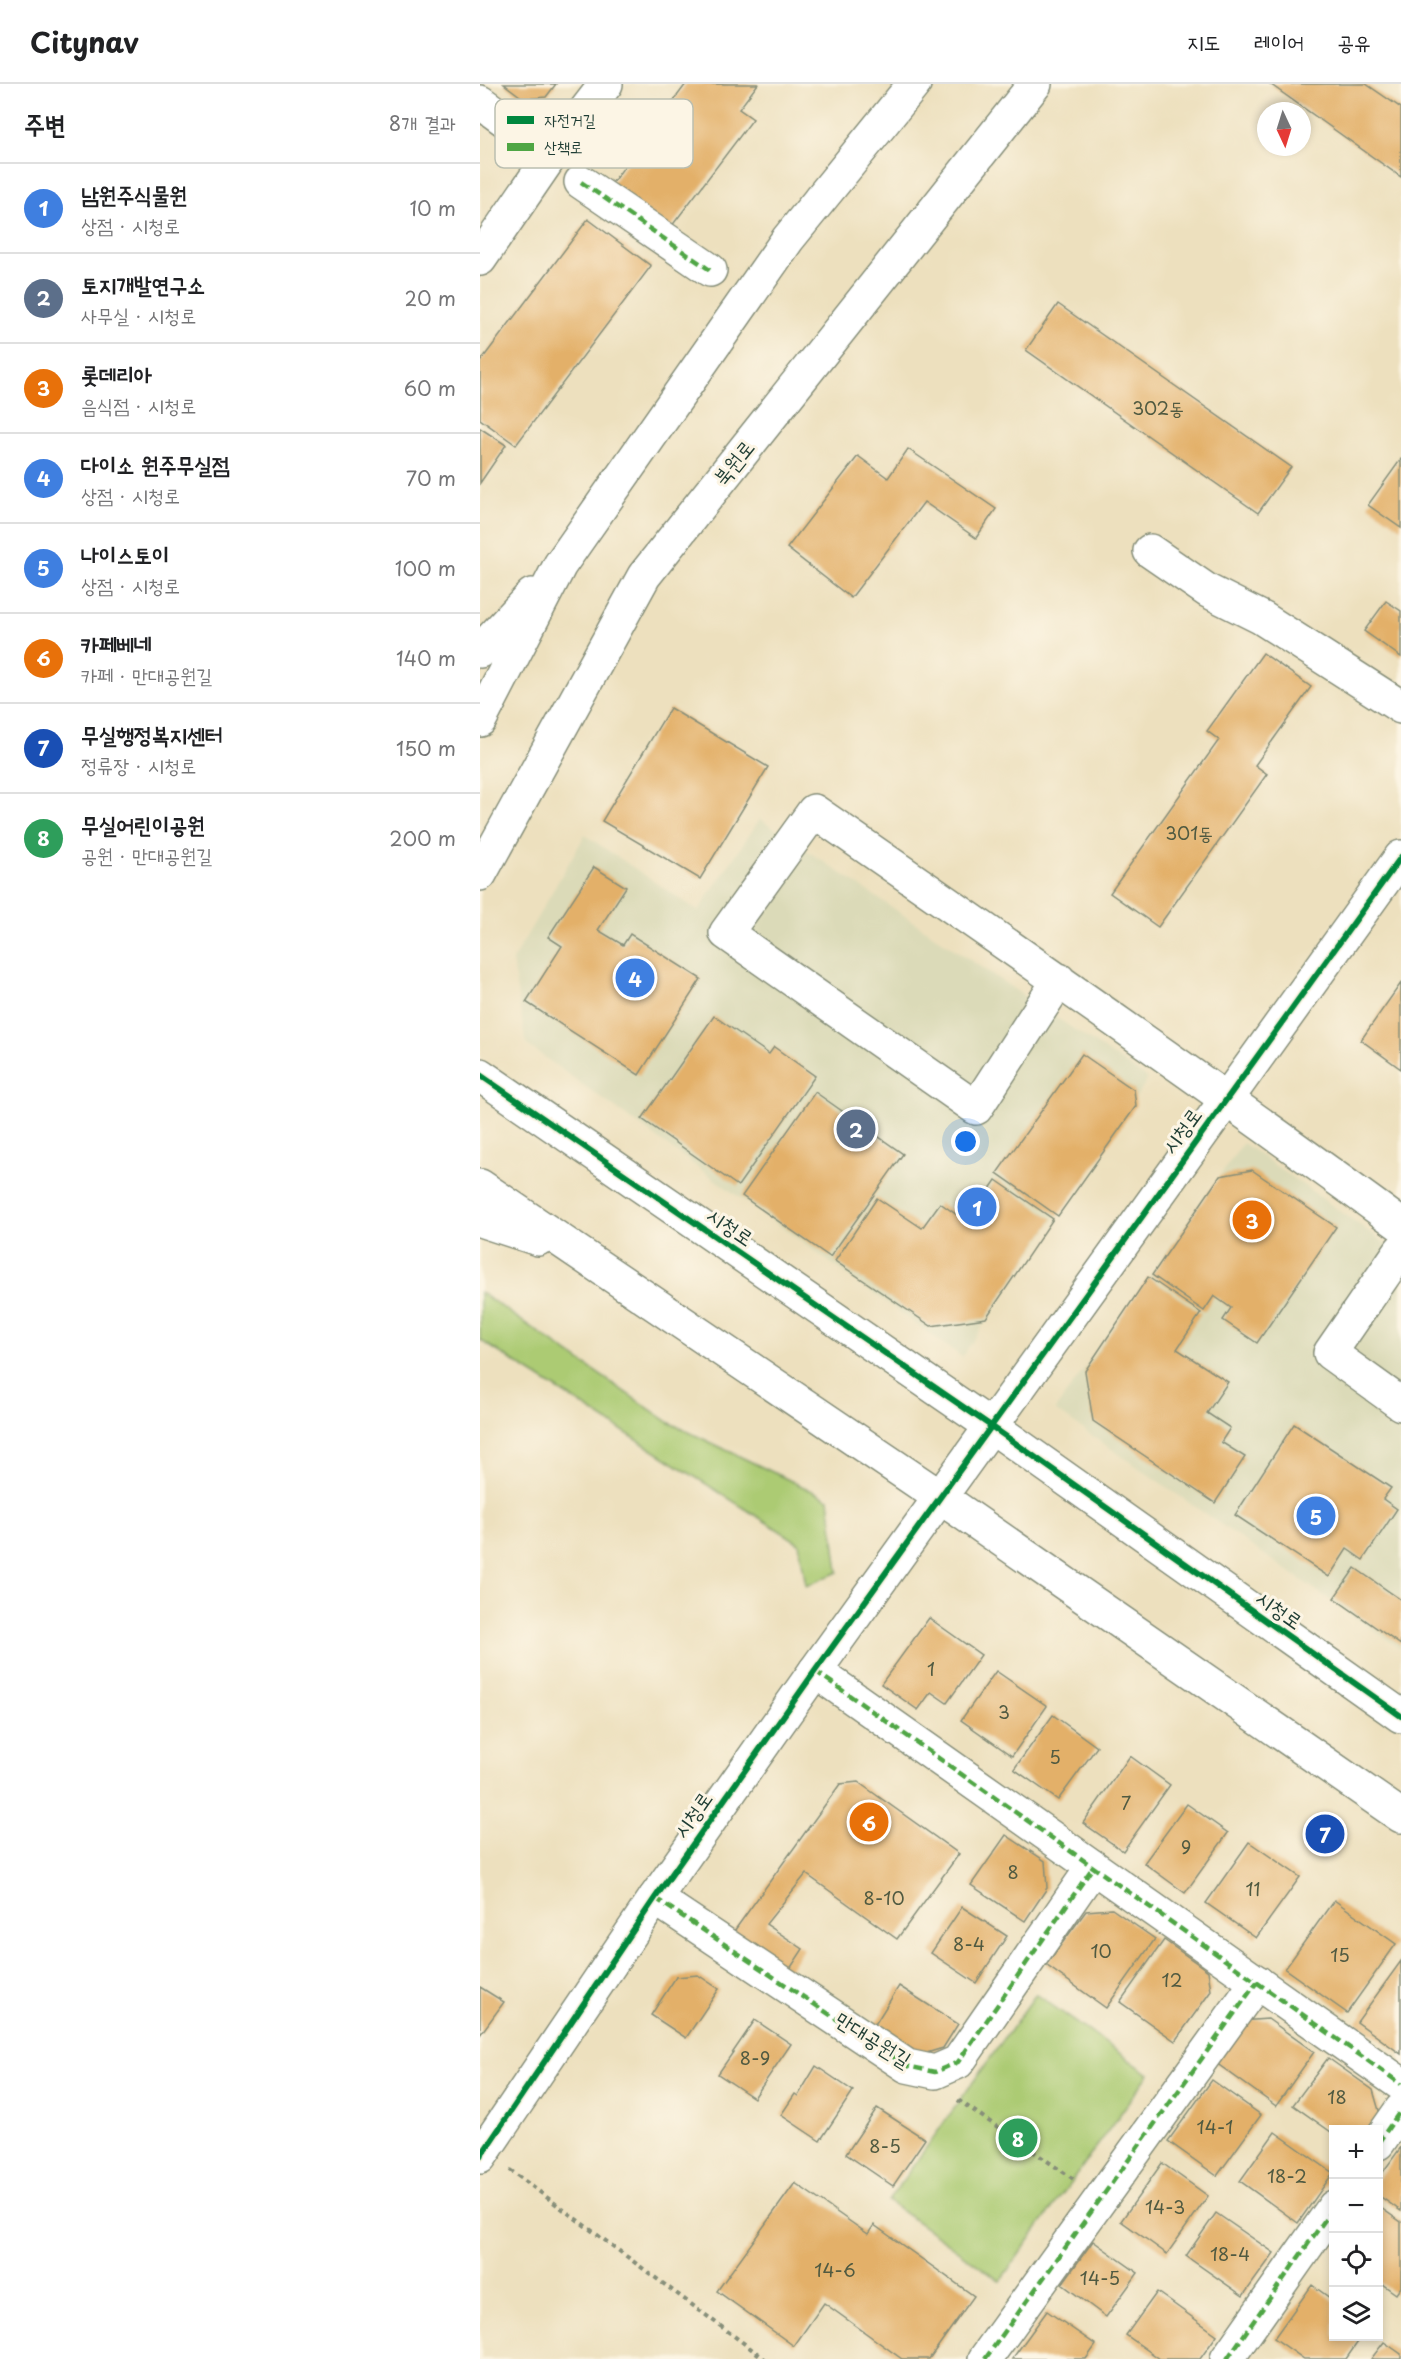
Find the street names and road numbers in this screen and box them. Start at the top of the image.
street label: 북원로 [704,432,761,492]
street label: 시청로 [1153,1100,1208,1160]
street label: 시청로 [701,1198,761,1253]
street label: 시청로 [1250,1581,1310,1636]
street label: 시청로 [664,1784,719,1844]
street label: 만대공원길 [830,2002,918,2074]

